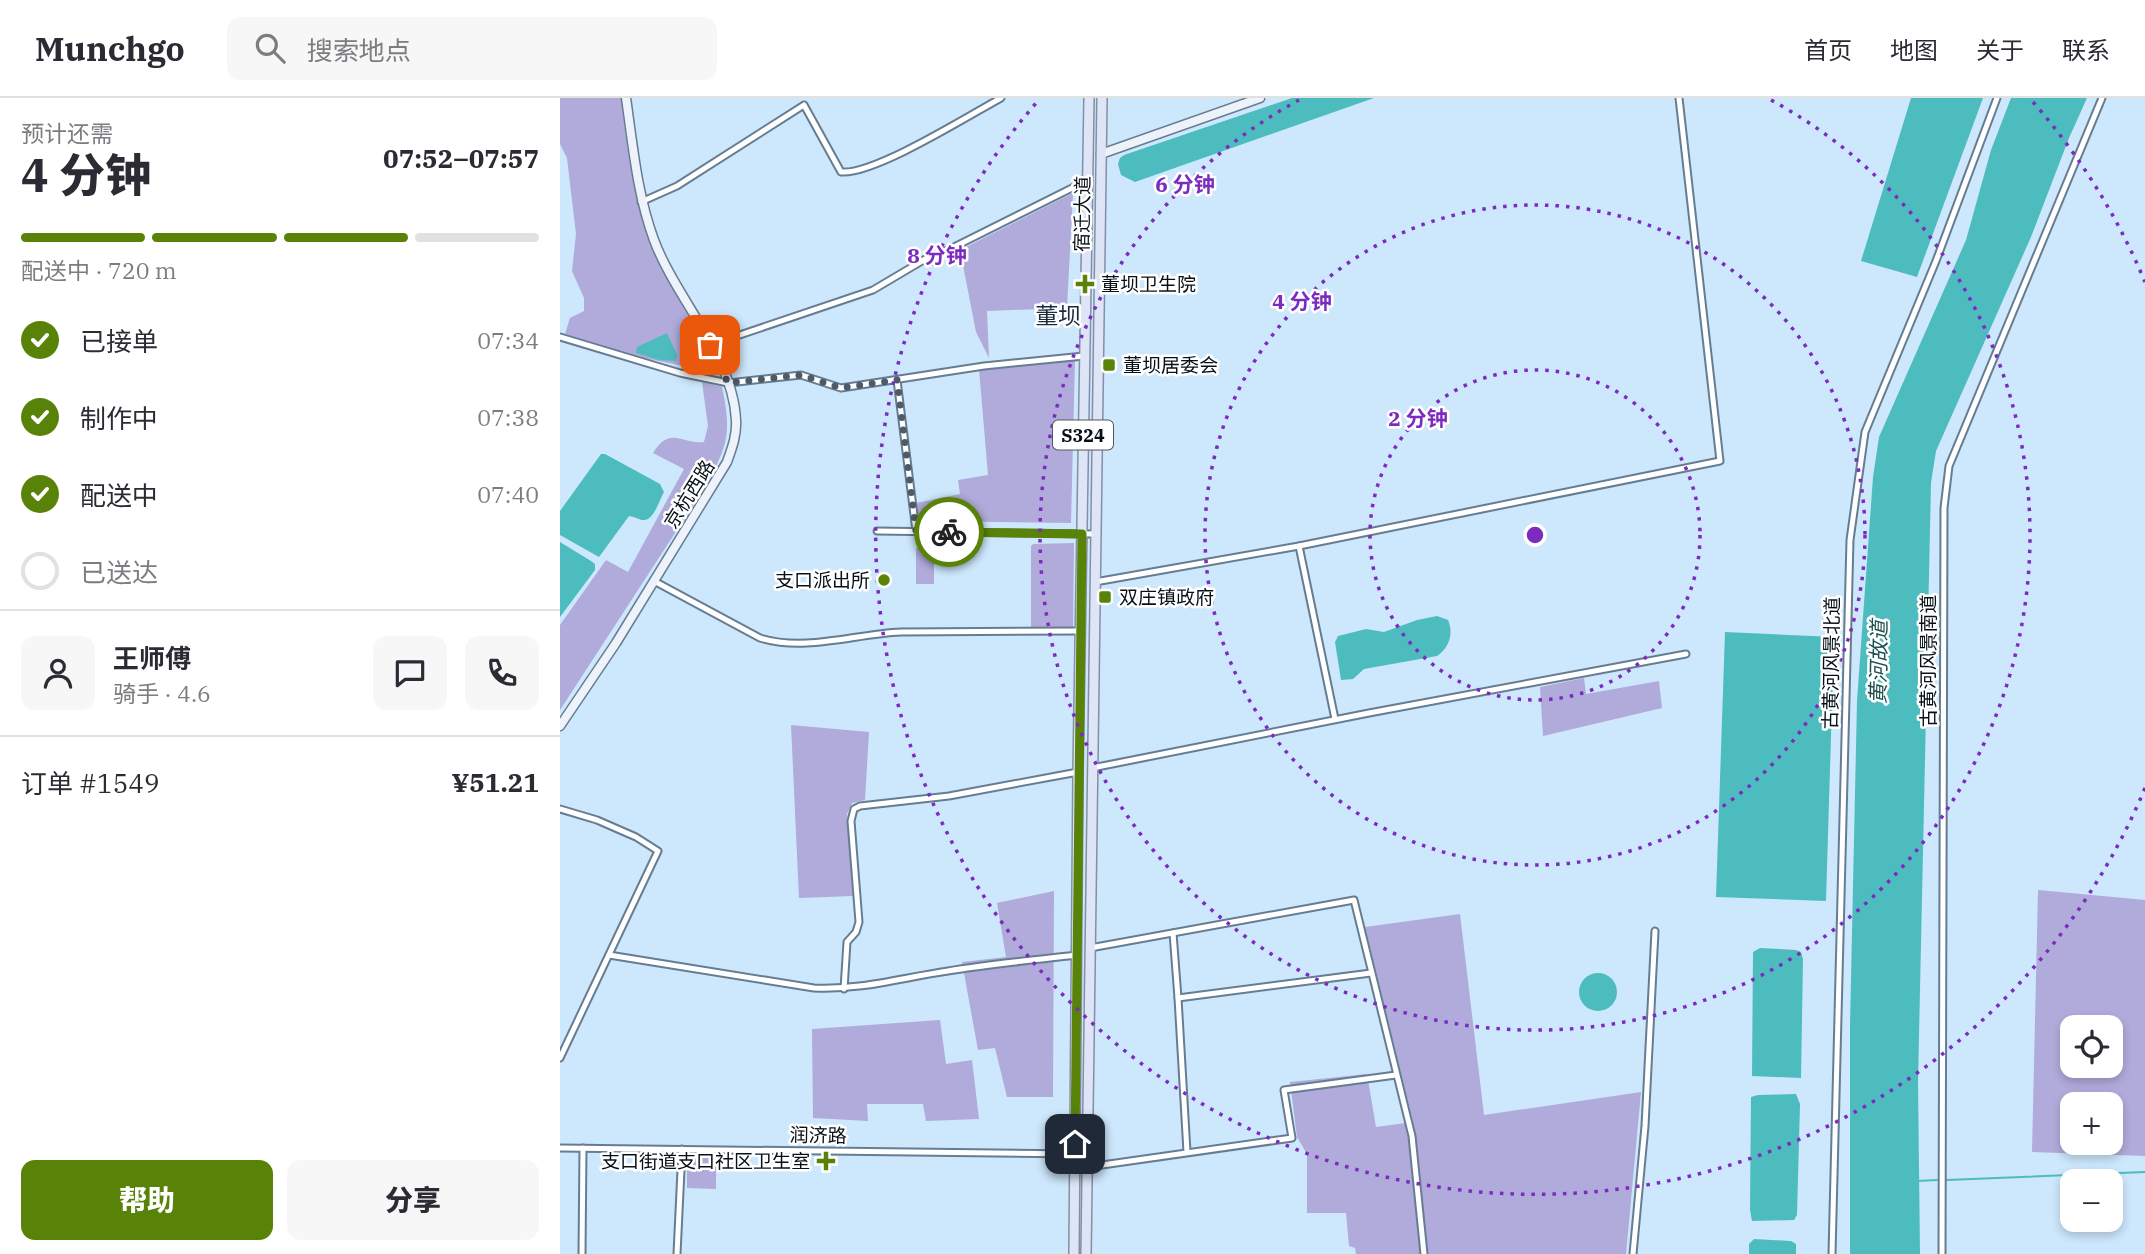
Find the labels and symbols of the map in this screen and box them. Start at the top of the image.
text: 6 分钟 [1155,170,1215,198]
street label: 宿迁大道 [1069,176,1095,252]
text: 8 分钟 [907,241,967,269]
place label: 董坝卫生院 [1101,272,1196,296]
marker: 董坝卫生院 [1075,274,1095,294]
text: 4 分钟 [1272,287,1332,315]
district label: 董坝 [1035,300,1081,330]
pin [680,315,740,375]
place label: 董坝居委会 [1123,353,1218,377]
marker: 董坝居委会 [1101,357,1117,373]
text: 2 分钟 [1388,404,1448,432]
road number: S324 [1053,421,1113,450]
street label: 京杭西路 [659,455,719,533]
courier [914,497,984,567]
centre of rings [1523,523,1547,547]
place label: 支口派出所 [775,568,870,592]
marker: 支口派出所 [876,572,892,588]
place label: 双庄镇政府 [1119,585,1214,609]
marker: 双庄镇政府 [1097,589,1113,605]
street label: 古黄河风景南道 [1916,594,1940,728]
street label: 古黄河风景北道 [1818,596,1844,730]
water label: 黄河故道 [1863,617,1893,704]
pin [1045,1114,1105,1174]
street label: 润济路 [789,1123,847,1147]
place label: 支口街道支口社区卫生室 [601,1149,810,1173]
marker: 支口街道支口社区卫生室 [816,1151,836,1171]

